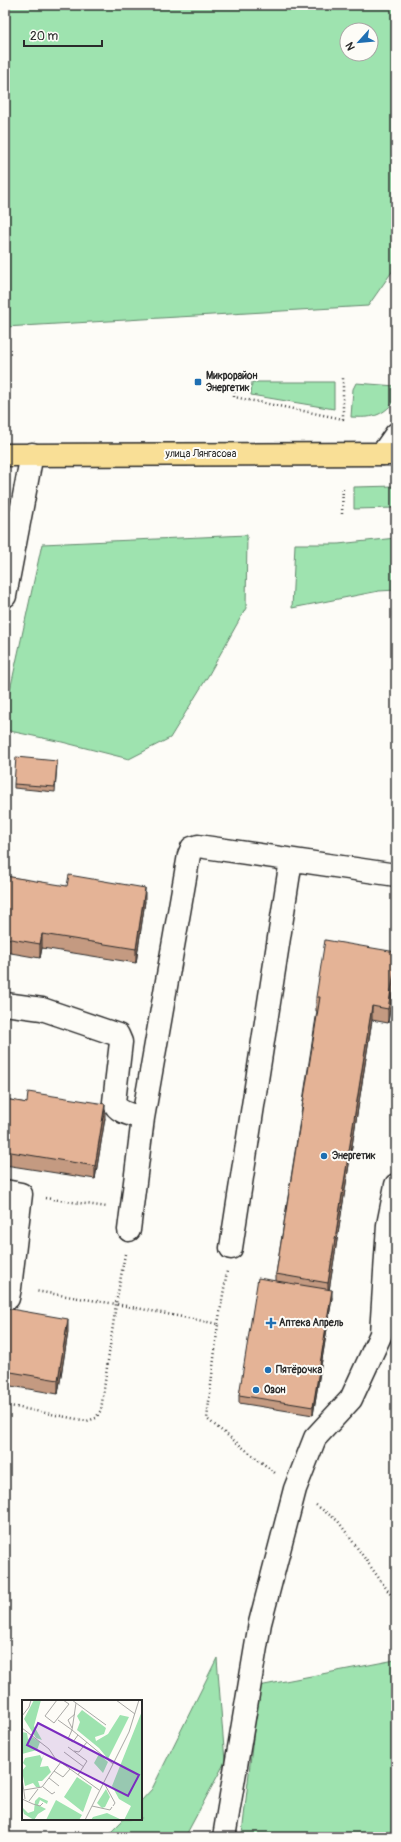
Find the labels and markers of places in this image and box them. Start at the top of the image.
place label: Микрорайон Энергетик [206,370,257,394]
marker: Микрорайон Энергетик [193,377,203,387]
place label: Энергетик [332,1150,376,1162]
marker: Энергетик [319,1151,329,1161]
place label: Аптека Апрель [279,1317,344,1329]
marker: Аптека Апрель [266,1318,276,1328]
place label: Пятёрочка [276,1364,322,1376]
marker: Пятёрочка [263,1365,273,1375]
place label: Озон [264,1384,286,1396]
marker: Озон [251,1385,261,1395]

